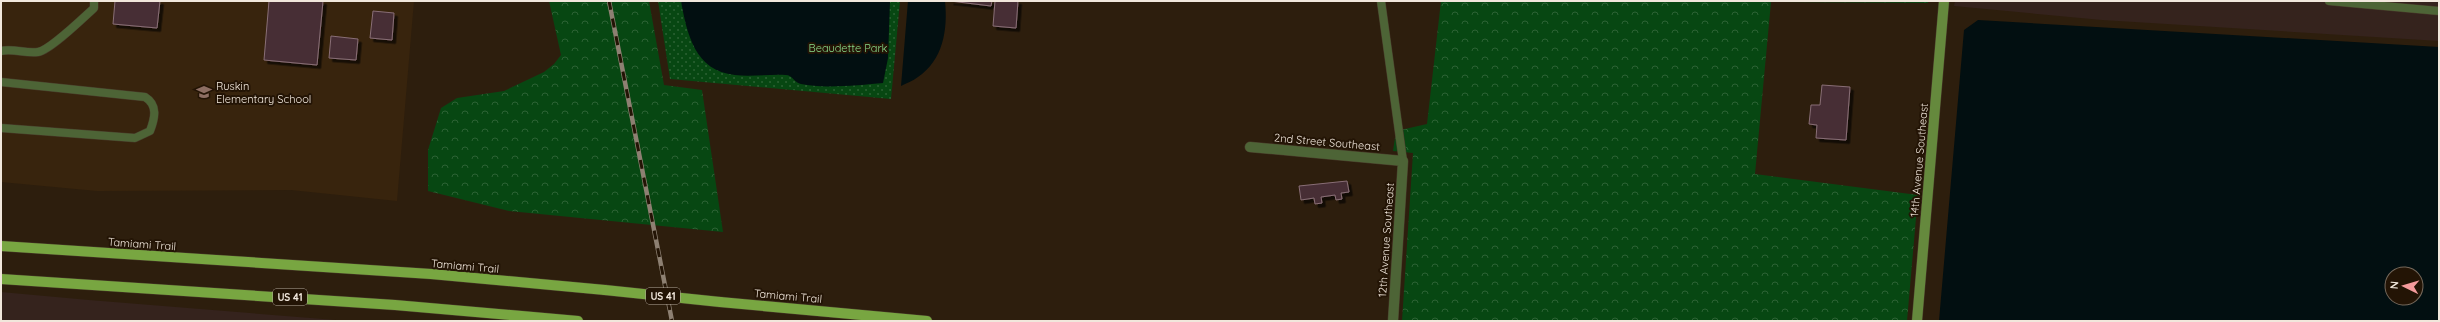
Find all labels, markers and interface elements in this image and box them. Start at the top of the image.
park label: Beaudette Park [808,41,888,55]
place label: Ruskin Elementary School [216,79,311,106]
school or university icon: Ruskin Elementary School [195,83,213,101]
street label: 14th Avenue Southeast [1907,102,1931,217]
street label: 2nd Street Southeast [1274,130,1381,154]
street label: 12th Avenue Southeast [1375,182,1397,298]
street label: Tamiami Trail [107,235,177,253]
street label: Tamiami Trail [430,256,500,276]
north arrow [2384,266,2424,306]
text: N [2387,280,2401,290]
street label: Tamiami Trail [753,286,823,306]
road number: US 41 [646,288,680,304]
road number: US 41 [273,289,307,305]

